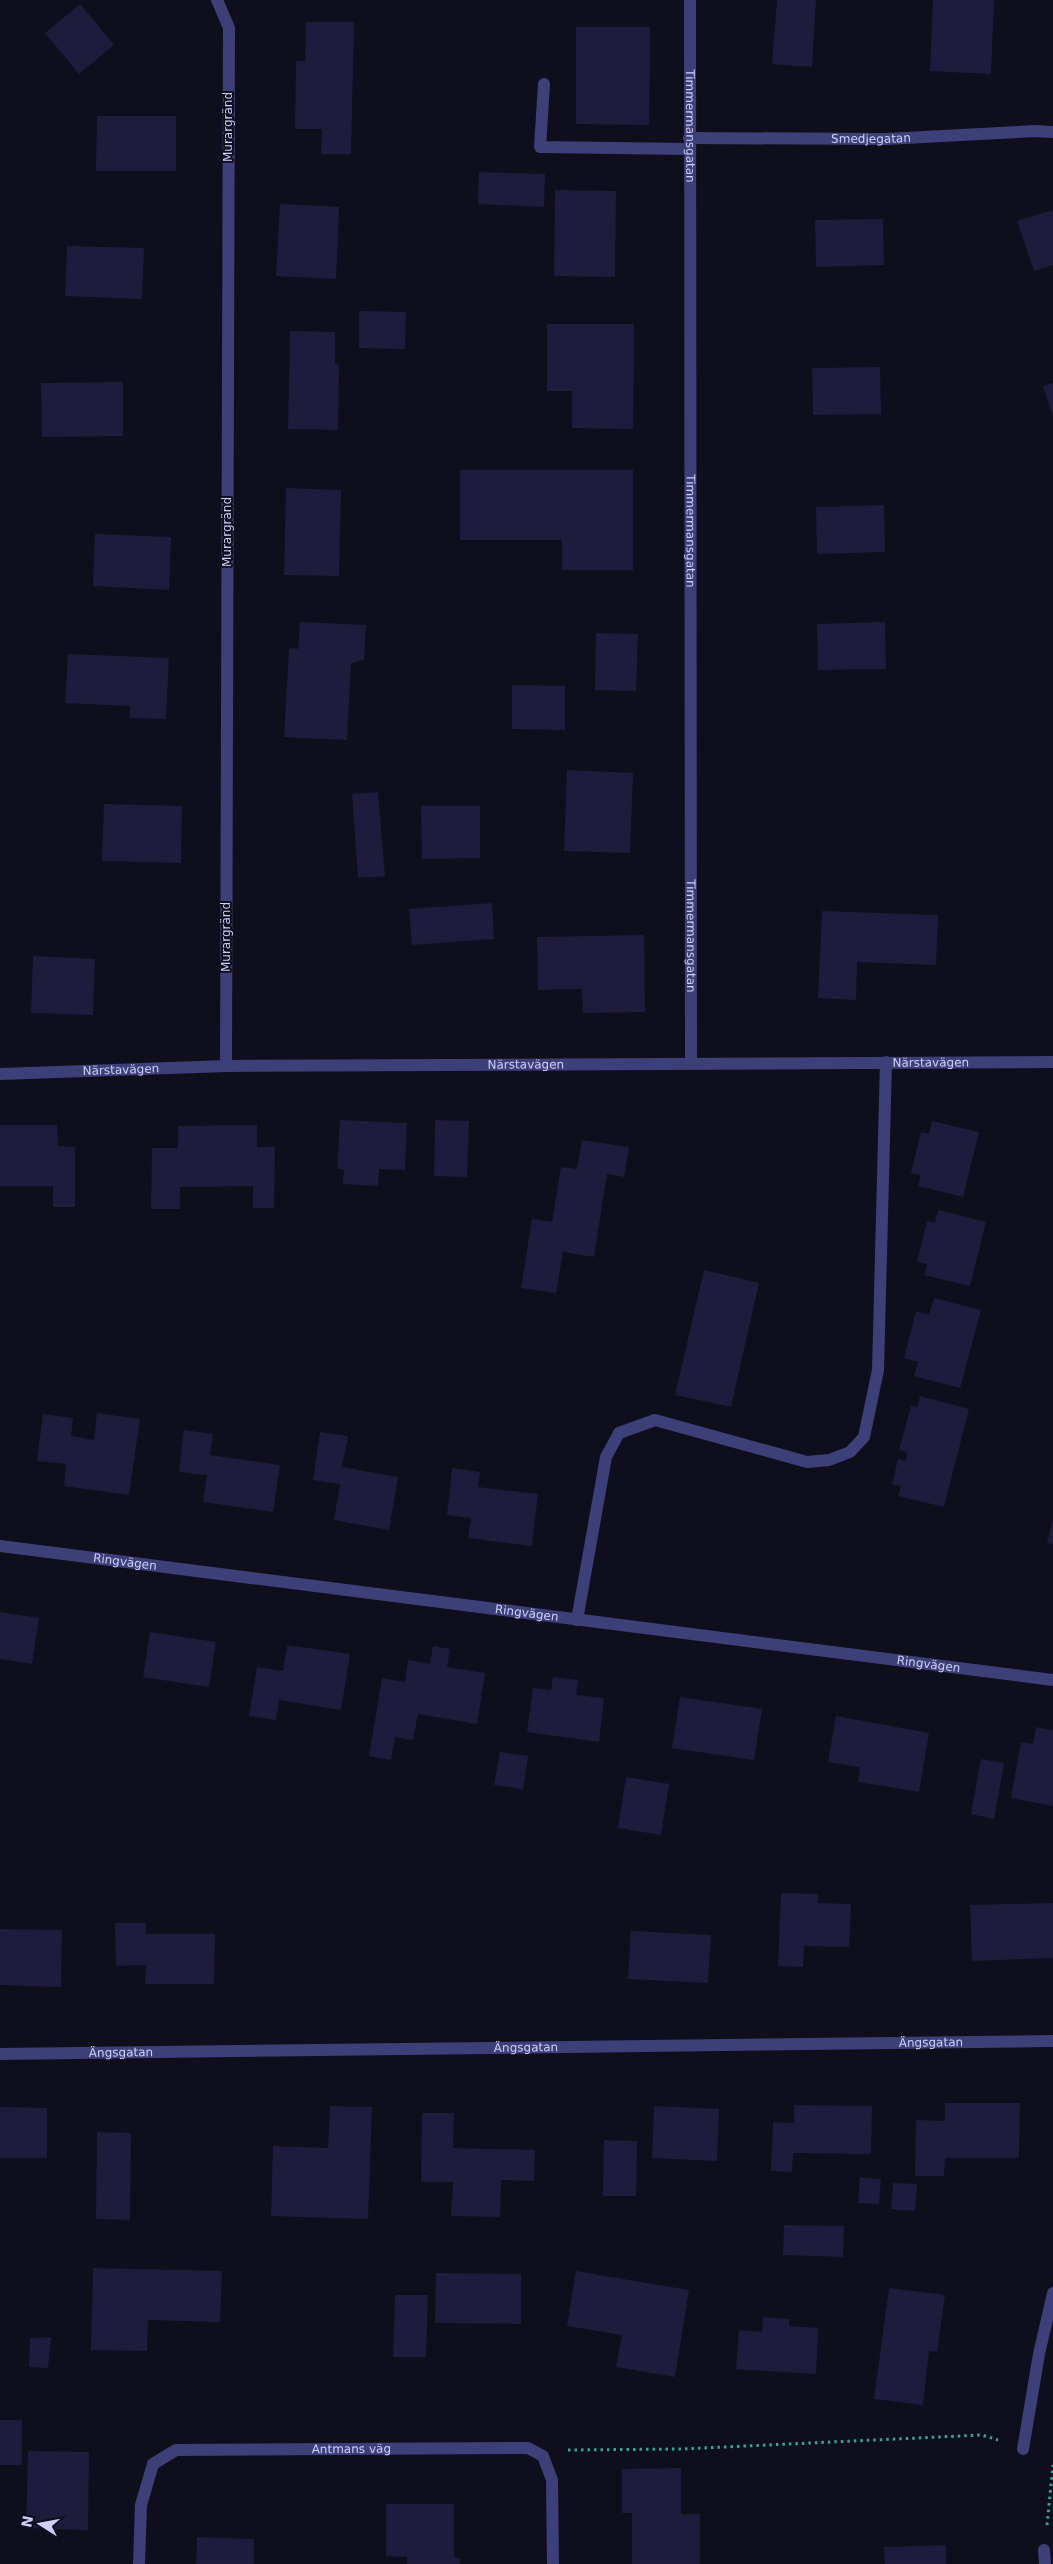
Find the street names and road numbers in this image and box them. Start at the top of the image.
street label: Timmermansgatan [683,68,697,183]
street label: Murargränd [221,92,235,162]
street label: Smedjegatan [831,131,911,146]
street label: Timmermansgatan [683,473,698,588]
street label: Murargränd [220,497,234,567]
street label: Timmermansgatan [684,878,698,993]
street label: Murargränd [219,902,233,972]
street label: Närstavägen [892,1055,969,1070]
street label: Närstavägen [487,1057,564,1072]
street label: Närstavägen [82,1061,160,1078]
street label: Ringvägen [92,1551,158,1573]
street label: Ringvägen [494,1602,559,1624]
street label: Ringvägen [896,1653,961,1675]
street label: Ängsgatan [899,2035,963,2050]
street label: Ängsgatan [494,2040,558,2055]
street label: Ängsgatan [89,2045,153,2060]
street label: Antmans väg [312,2442,391,2456]

